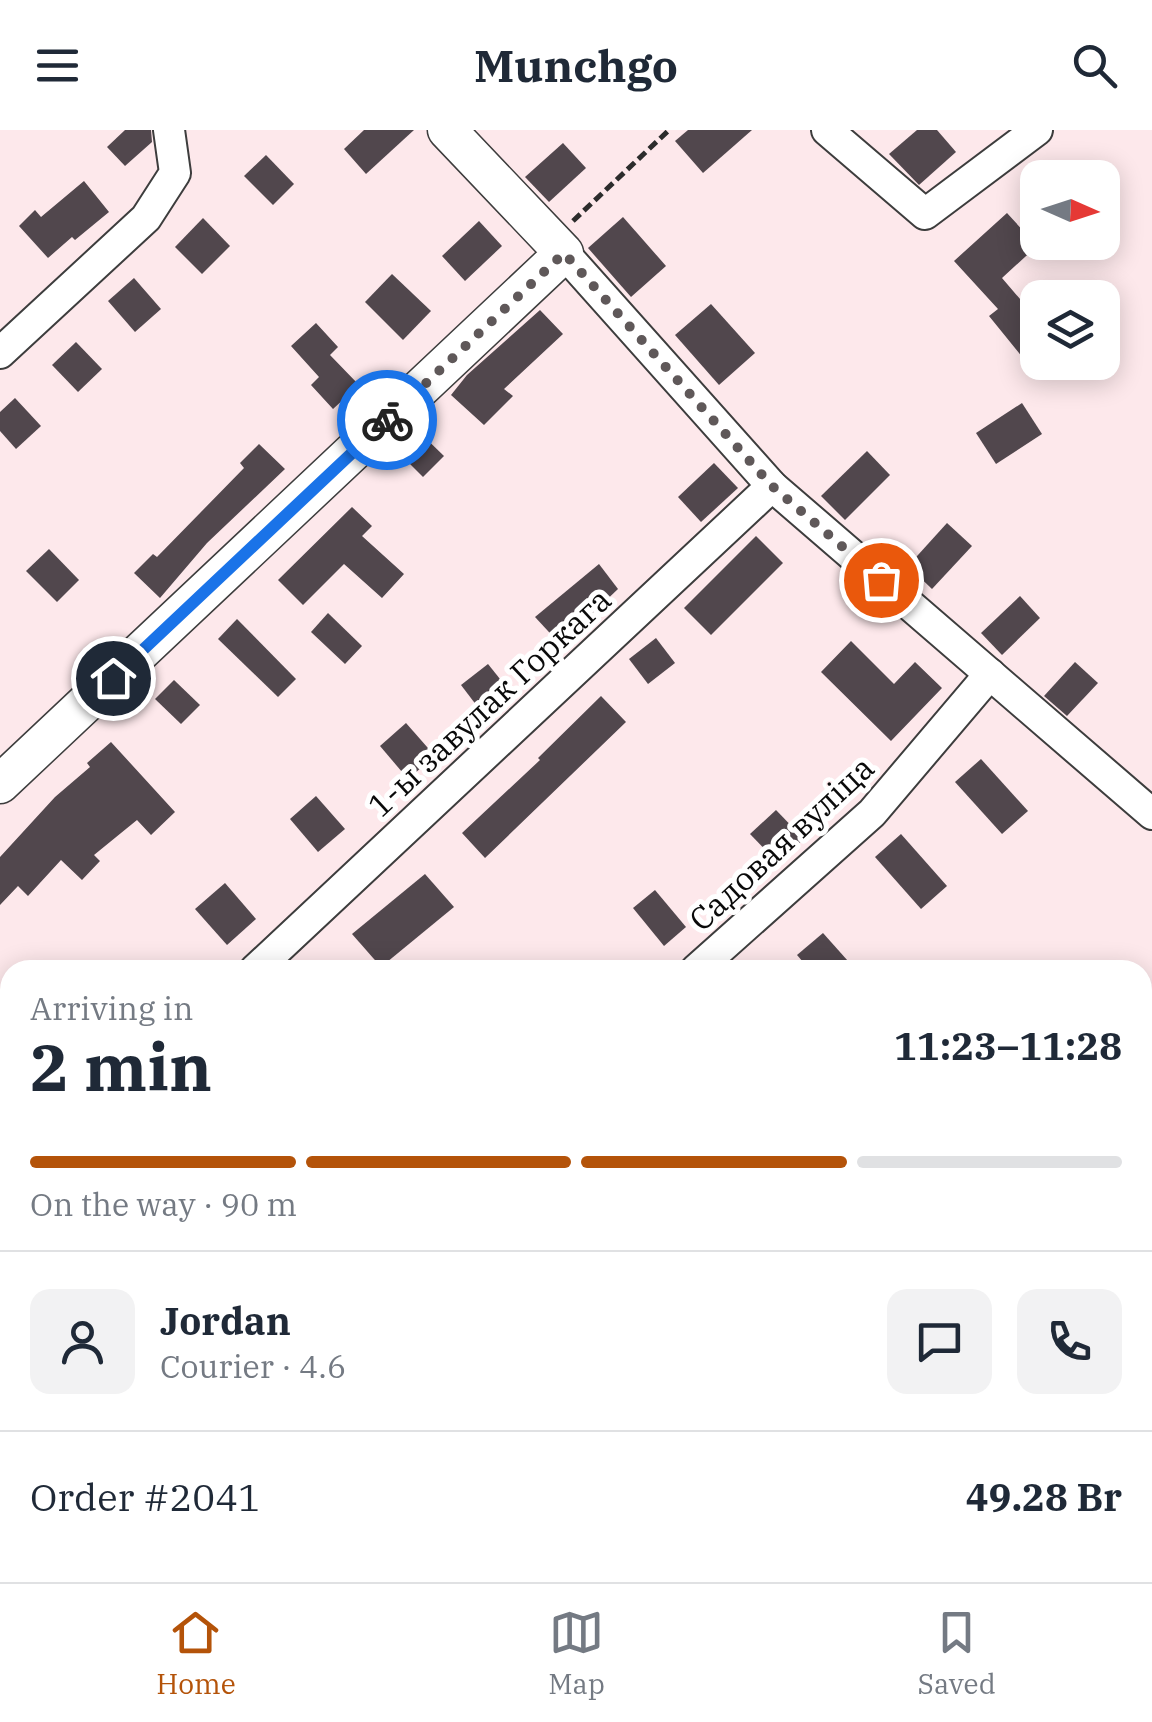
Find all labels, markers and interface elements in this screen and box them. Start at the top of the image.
text: Munchgo [474,36,678,94]
icon: menu [30,38,85,93]
icon: search [1067,38,1122,93]
north arrow [1020,160,1120,260]
map controls [1020,160,1120,380]
button: layers [1020,280,1120,380]
courier [337,370,437,470]
icon: bike [360,393,415,448]
pin [839,538,924,623]
icon: bag [854,553,909,608]
street label: 1-ы завулак Горкага [359,578,619,826]
pin [71,636,156,721]
icon: home [86,651,141,706]
street label: Садовая вуліца [680,746,882,940]
text: Arriving in [30,987,193,1029]
text: 11:23–11:28 [894,1021,1122,1070]
text: 2 min [30,1024,212,1109]
text: On the way · 90 m [30,1183,297,1225]
button: person [30,1289,135,1394]
button: chat [887,1289,992,1394]
button: phone [1017,1289,1122,1394]
text: Jordan [160,1296,291,1345]
text: Courier · 4.6 [160,1345,346,1387]
text: Order #2041 [30,1472,261,1521]
text: 49.28 Br [966,1472,1122,1521]
tab: Home [156,1605,236,1702]
tab: Map [548,1605,605,1702]
tab: Saved [917,1605,996,1702]

